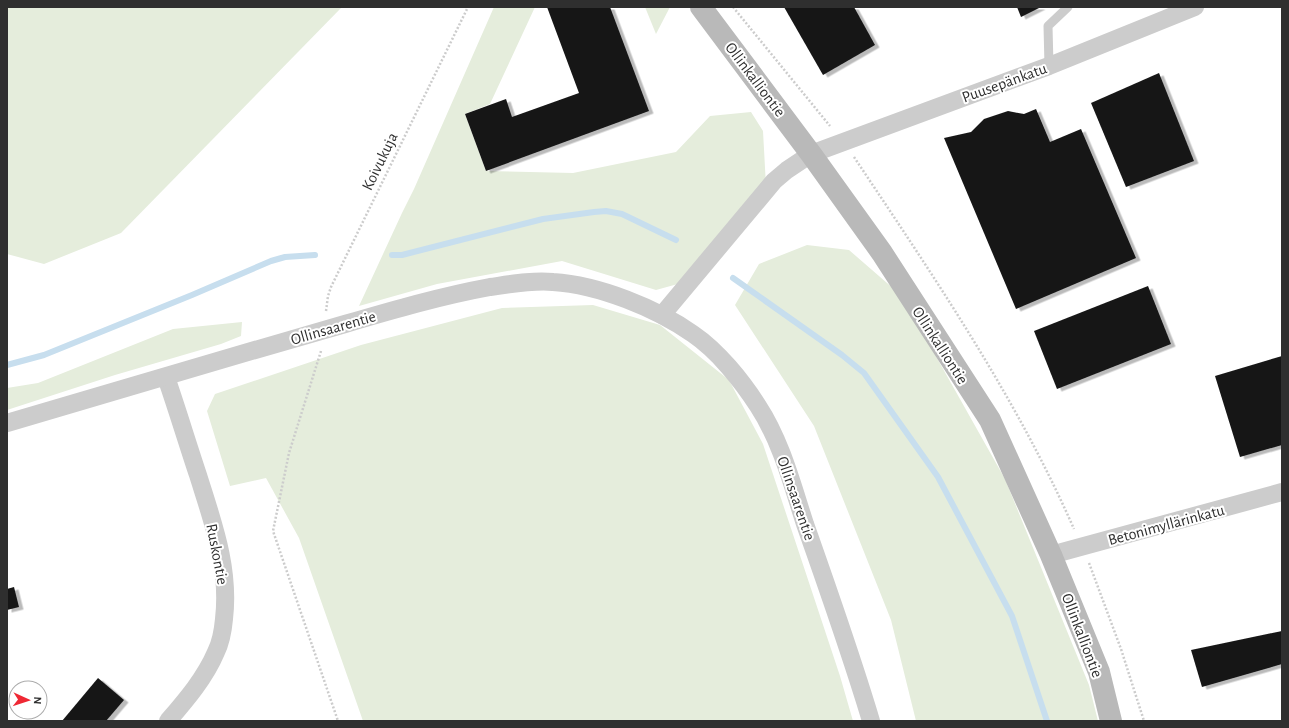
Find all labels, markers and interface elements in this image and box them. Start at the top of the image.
street label: Ollinkalliontie [722,39,788,120]
street label: Puusepänkatu [960,60,1049,106]
street label: Koivukuja [359,130,402,193]
street label: Ollinkalliontie [909,304,971,387]
street label: Ollinsaarentie [289,308,378,348]
street label: Ollinsaarentie [774,454,818,542]
street label: Betonimyllärinkatu [1106,502,1226,549]
street label: Ruskontie [203,522,231,586]
street label: Ollinkalliontie [1059,591,1105,680]
north arrow [8,680,48,720]
text: N [32,696,43,705]

